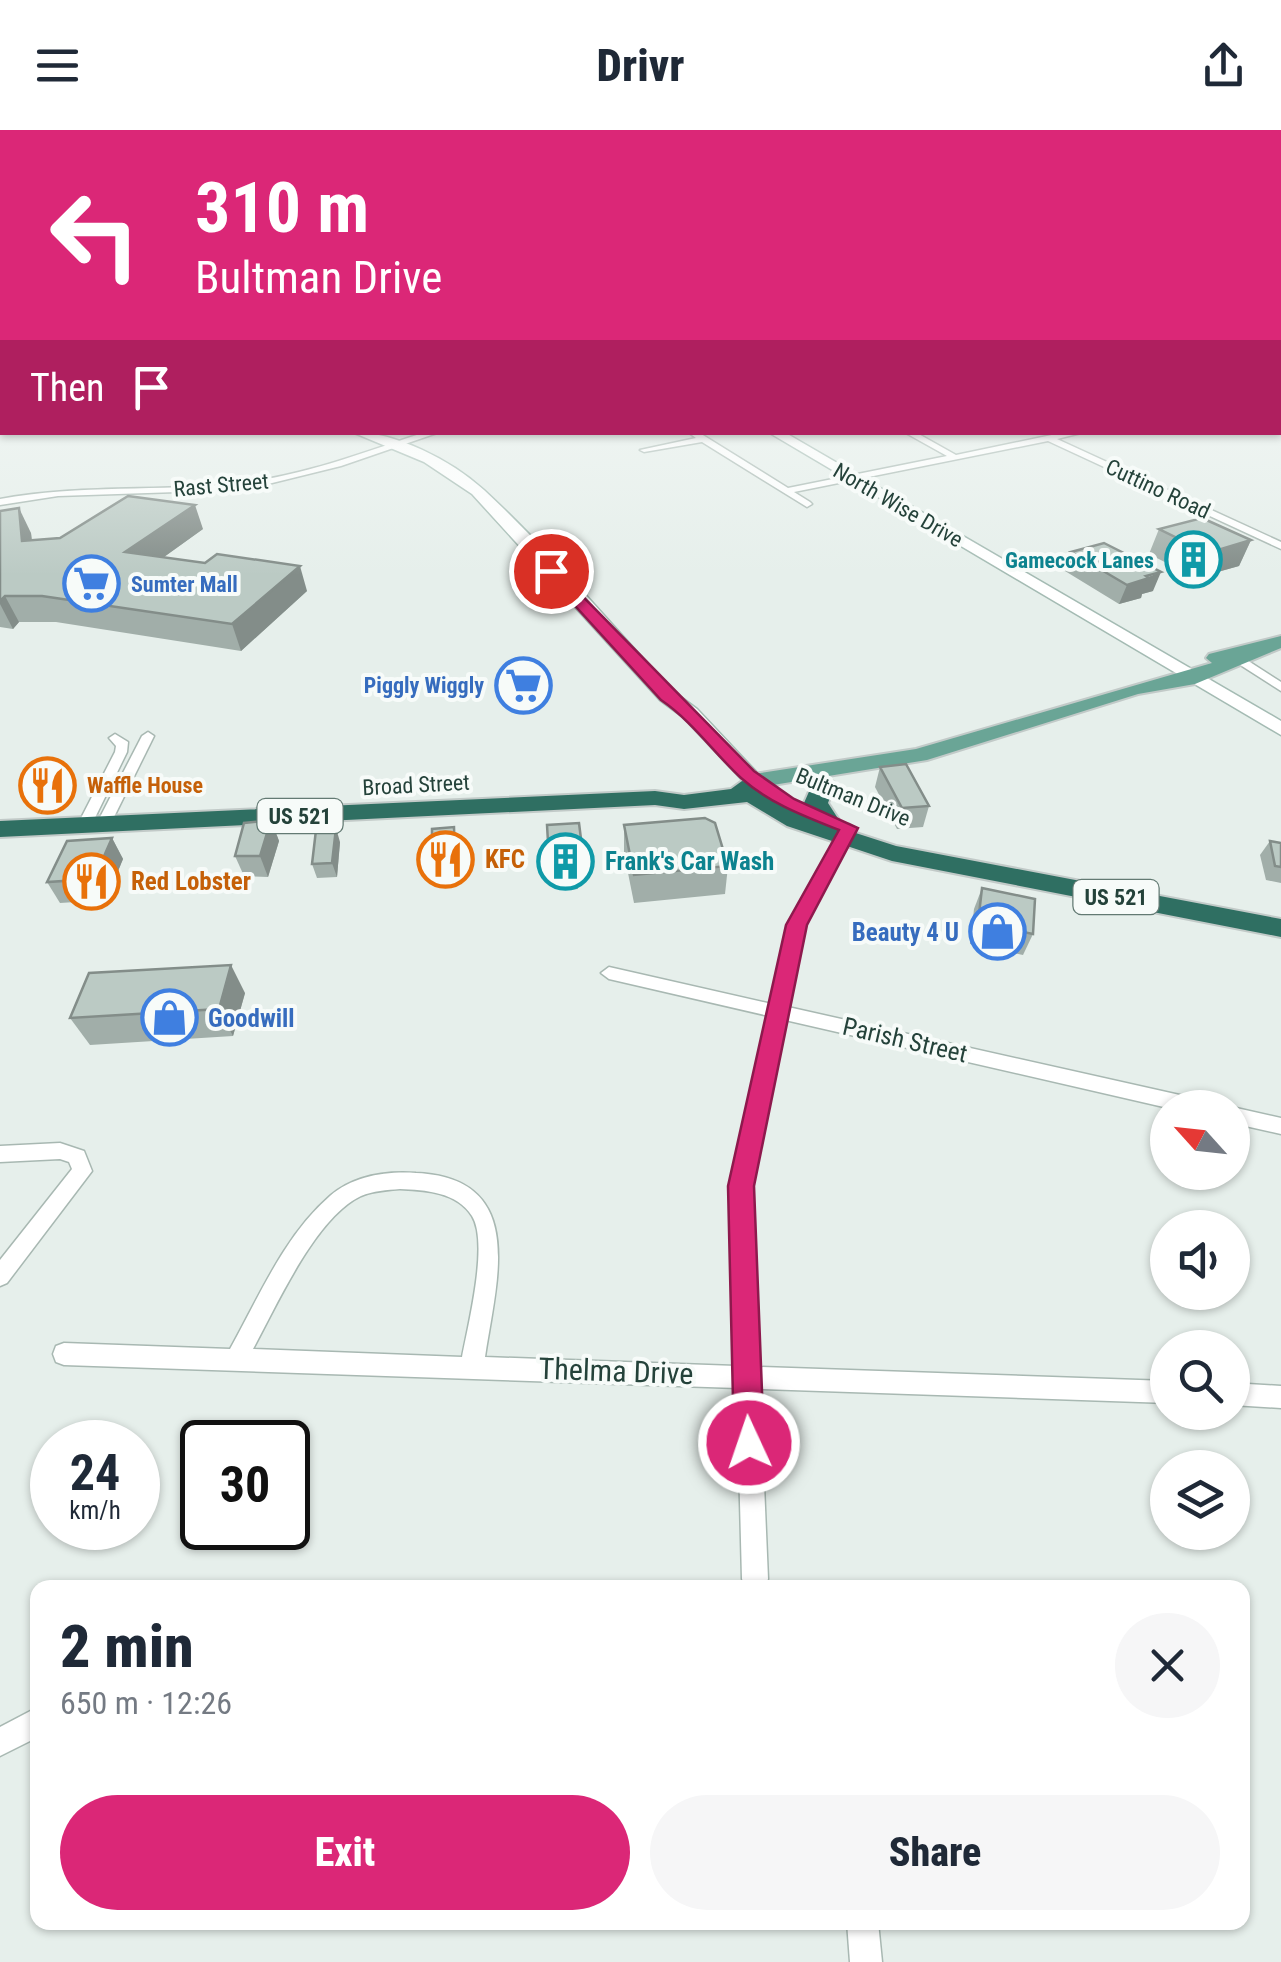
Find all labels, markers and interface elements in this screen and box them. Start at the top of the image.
icon: menu [30,38,85,93]
icon: share [1196,38,1251,93]
text: Drivr [597,39,684,92]
text: 310 m [195,167,369,249]
icon: left [30,170,160,300]
text: Bultman Drive [195,251,442,304]
icon: arrive [124,360,179,415]
text: Then [30,366,104,410]
street label: Cuttino Road [1102,454,1214,524]
street label: North Wise Drive [829,458,967,552]
street label: Rast Street [172,468,270,502]
pin [509,529,594,614]
building icon: Gamecock Lanes [1163,530,1223,590]
icon: arrive [524,544,579,599]
place label: Gamecock Lanes [1005,548,1154,573]
supermarket icon: Sumter Mall [62,554,122,614]
place label: Sumter Mall [131,572,238,597]
supermarket icon: Piggly Wiggly [493,655,553,715]
place label: Piggly Wiggly [364,673,484,698]
restaurant icon: Waffle House [18,755,78,815]
street label: Bultman Drive [792,763,914,831]
street label: Broad Street [362,770,470,800]
place label: Waffle House [87,773,203,798]
road number: US 521 [258,799,342,833]
restaurant icon: KFC [416,829,476,889]
building icon: Frank's Car Wash [536,831,596,891]
place label: KFC [485,845,525,874]
place label: Frank's Car Wash [605,847,774,876]
restaurant icon: Red Lobster [62,851,122,911]
place label: Red Lobster [131,867,251,896]
road number: US 521 [1074,880,1158,914]
shop icon: Beauty 4 U [968,902,1028,962]
place label: Beauty 4 U [852,918,959,947]
shop icon: Goodwill [139,988,199,1048]
place label: Goodwill [208,1004,295,1033]
street label: Parish Street [840,1012,970,1068]
north arrow [1150,1090,1250,1190]
map controls [1150,1090,1250,1550]
button: sound [1150,1210,1250,1310]
button: search [1150,1330,1250,1430]
street label: Thelma Drive [538,1351,694,1391]
position arrow [697,1391,801,1495]
speed limit sign: 30 [180,1420,310,1550]
text: 24 [70,1444,120,1502]
button: layers [1150,1450,1250,1550]
text: km/h [69,1496,121,1525]
text: 2 min [60,1611,194,1682]
button: close [1115,1613,1220,1718]
text: 650 m · 12:26 [60,1684,232,1722]
button: Exit [60,1795,630,1910]
button: Share [650,1795,1220,1910]

